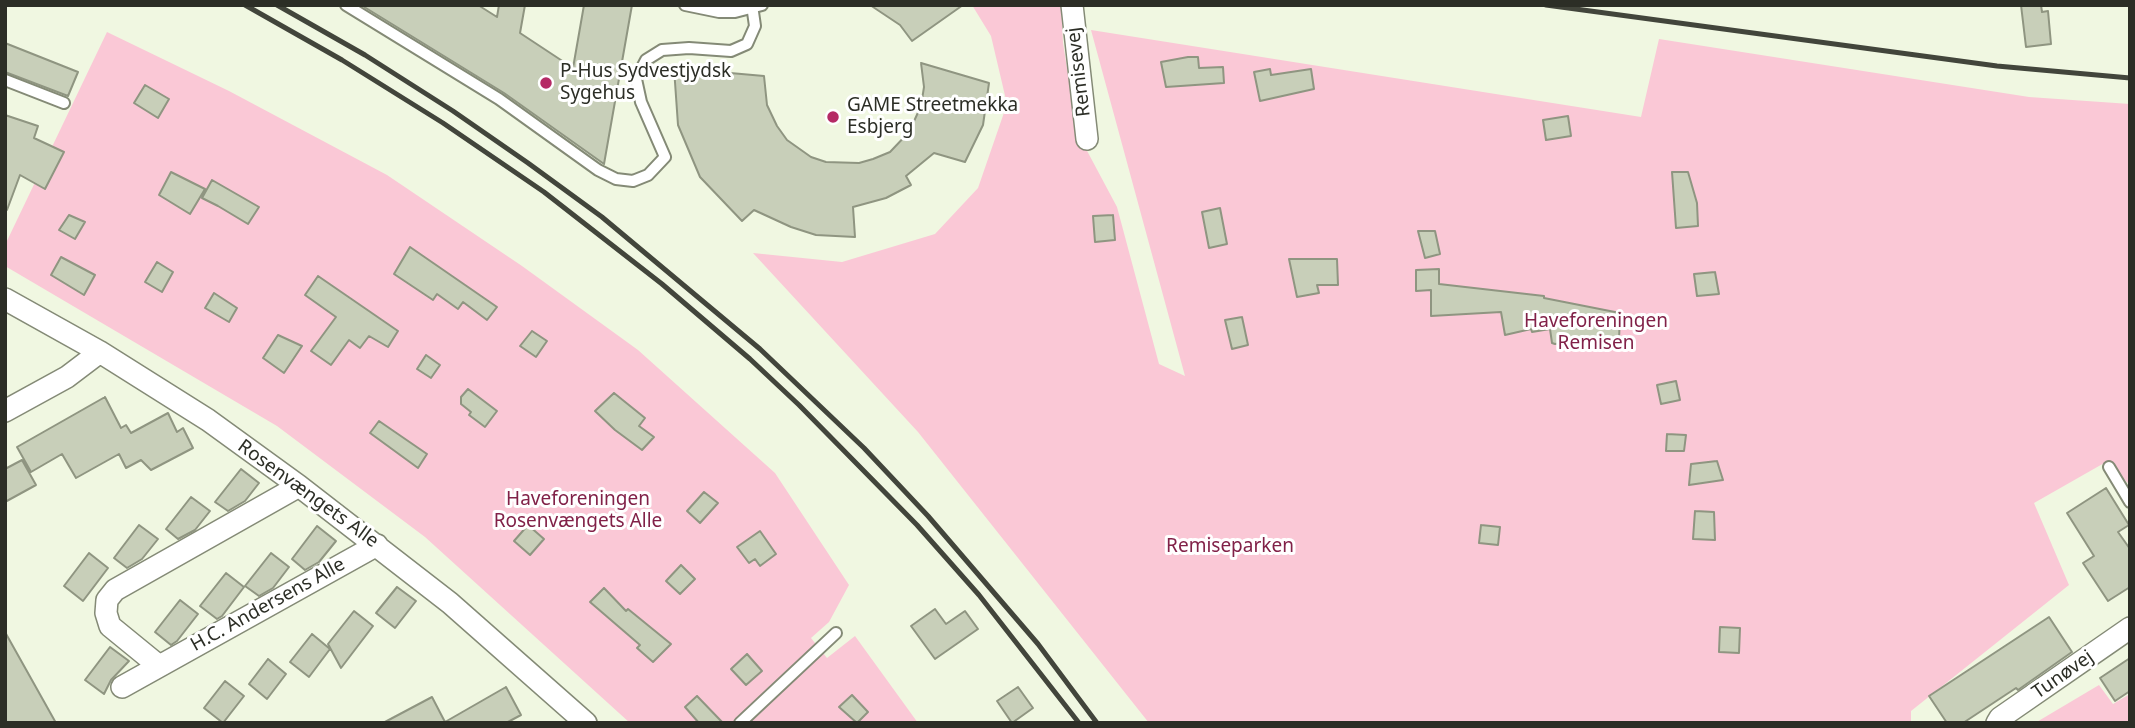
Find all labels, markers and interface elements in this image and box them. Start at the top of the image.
street label: Remisevej [1062,26,1096,118]
place label: P-Hus Sydvestjydsk Sygehus [560,61,731,105]
marker: P-Hus Sydvestjydsk Sygehus [538,75,554,91]
place label: GAME Streetmekka Esbjerg [847,95,1018,139]
marker: GAME Streetmekka Esbjerg [825,109,841,125]
park label: Haveforeningen Remisen [1524,311,1668,355]
street label: Rosenvængets Alle [233,435,383,553]
park label: Haveforeningen Rosenvængets Alle [494,489,662,533]
park label: Remiseparken [1166,536,1294,558]
street label: H.C. Andersens Alle [187,553,349,657]
street label: Tunøvej [2028,646,2098,704]

